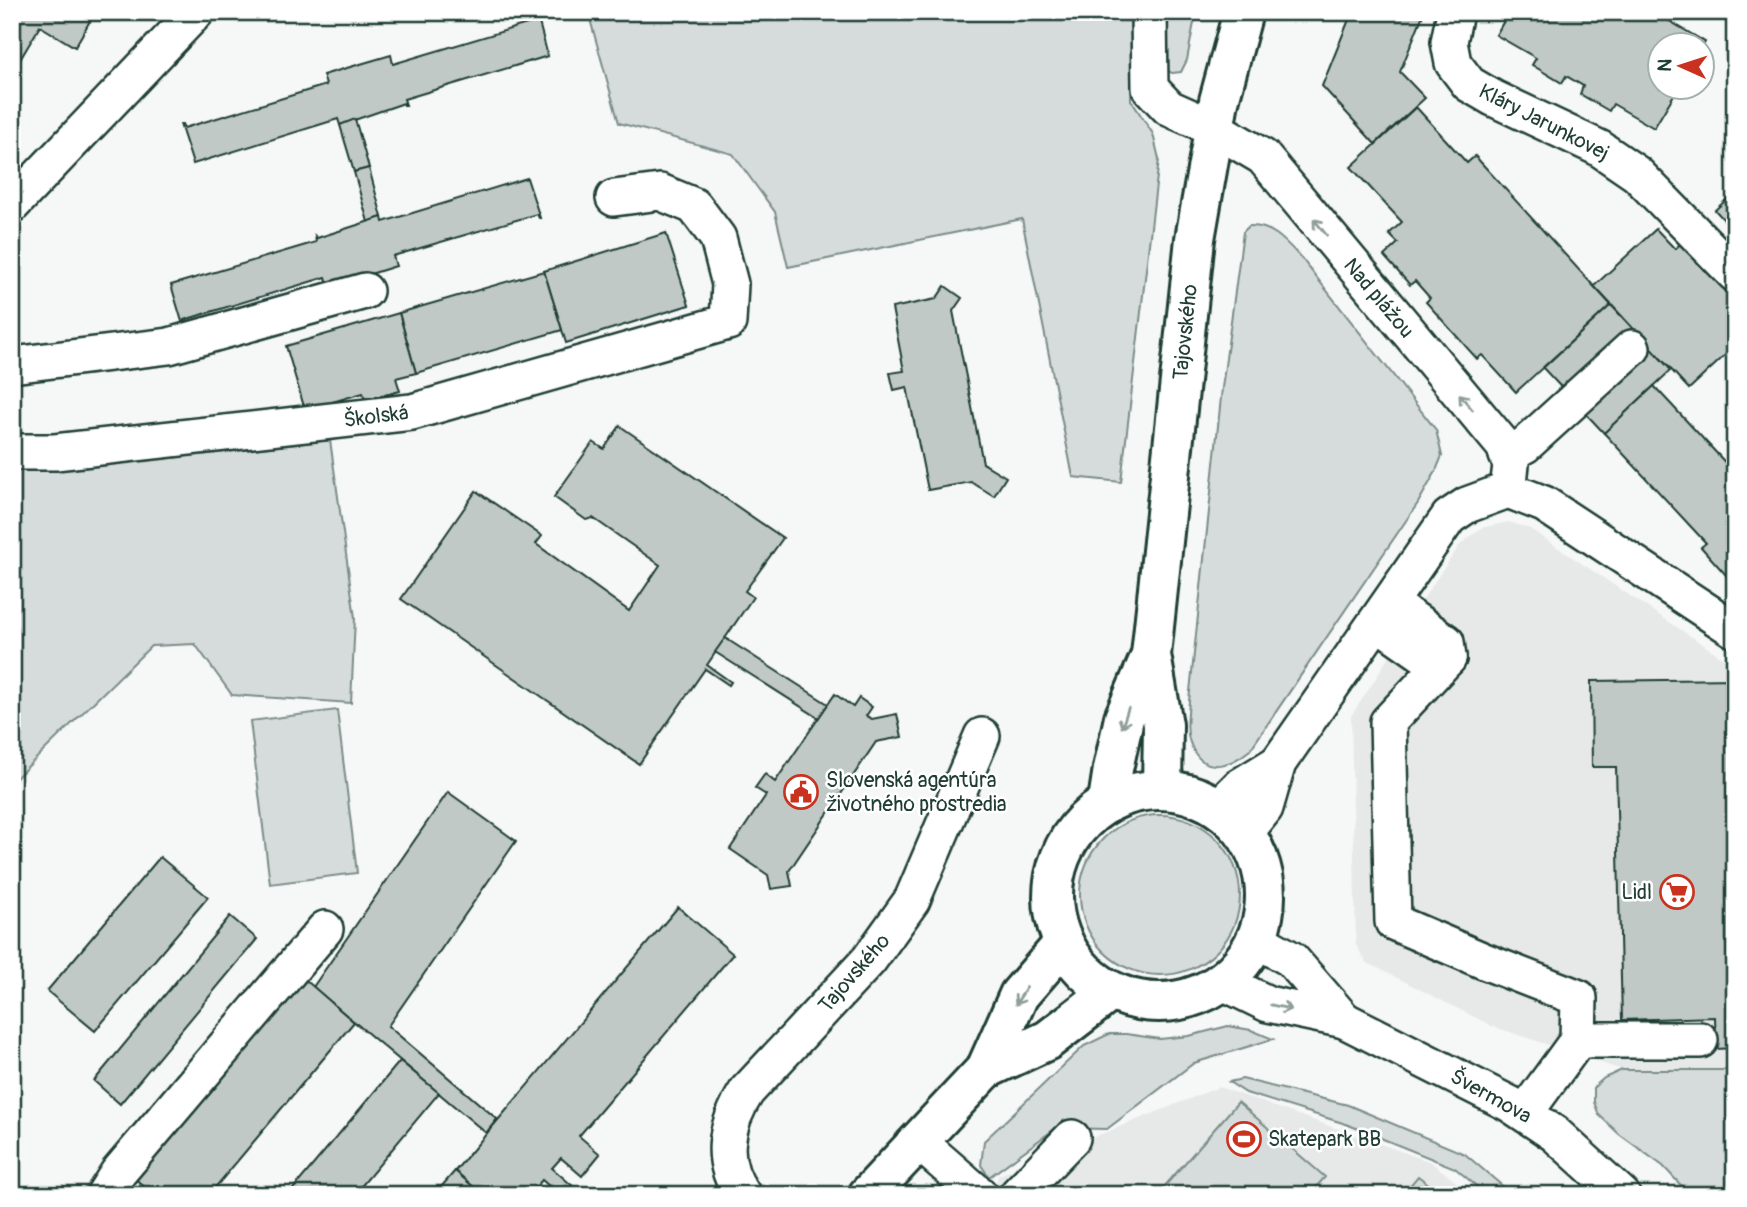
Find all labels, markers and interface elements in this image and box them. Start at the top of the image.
north arrow [1646,32,1716,102]
text: N [1653,58,1677,72]
street label: Kláry Jarunkovej [1474,78,1614,167]
one-way arrow [1312,218,1328,236]
street label: Nad plážou [1337,253,1420,344]
street label: Tajovského [1167,283,1204,381]
one-way arrow [1458,393,1474,411]
street label: Školská [342,398,410,434]
one-way arrow [1118,707,1131,729]
place label: Slovenská agentúra životného prostredia [826,767,1007,818]
public building icon: Slovenská agentúra životného prostredia [782,773,820,811]
supermarket icon: Lidl [1658,873,1696,911]
place label: Lidl [1621,879,1652,906]
street label: Tajovského [813,928,896,1018]
one-way arrow [1013,986,1028,1005]
one-way arrow [1269,1001,1292,1015]
street label: Švermova [1445,1062,1537,1130]
sports icon: Skatepark BB [1225,1120,1263,1158]
place label: Skatepark BB [1268,1126,1381,1153]

